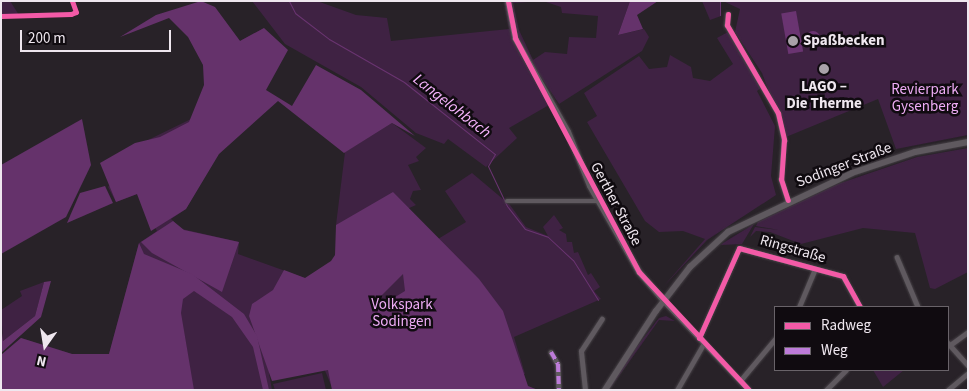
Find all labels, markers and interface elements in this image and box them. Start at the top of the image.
scale bar [22,20,174,52]
text: 200 m [28,28,66,49]
place label: Spaßbecken [803,32,885,50]
marker: Spaßbecken [787,35,799,47]
marker: LAGO – Die Therme [818,63,830,75]
water label: Langelohbach [409,70,495,142]
place label: LAGO – Die Therme [786,77,862,112]
park label: Revierpark Gysenberg [891,80,959,115]
street label: Sodinger Straße [794,139,894,191]
street label: Gerther Straße [586,159,646,249]
street label: Ringstraße [758,231,828,267]
park label: Volkspark Sodingen [371,295,433,330]
legend [774,306,949,371]
text: Radweg [821,315,871,336]
north arrow [20,321,70,371]
text: Weg [821,340,848,361]
text: N [35,350,48,371]

